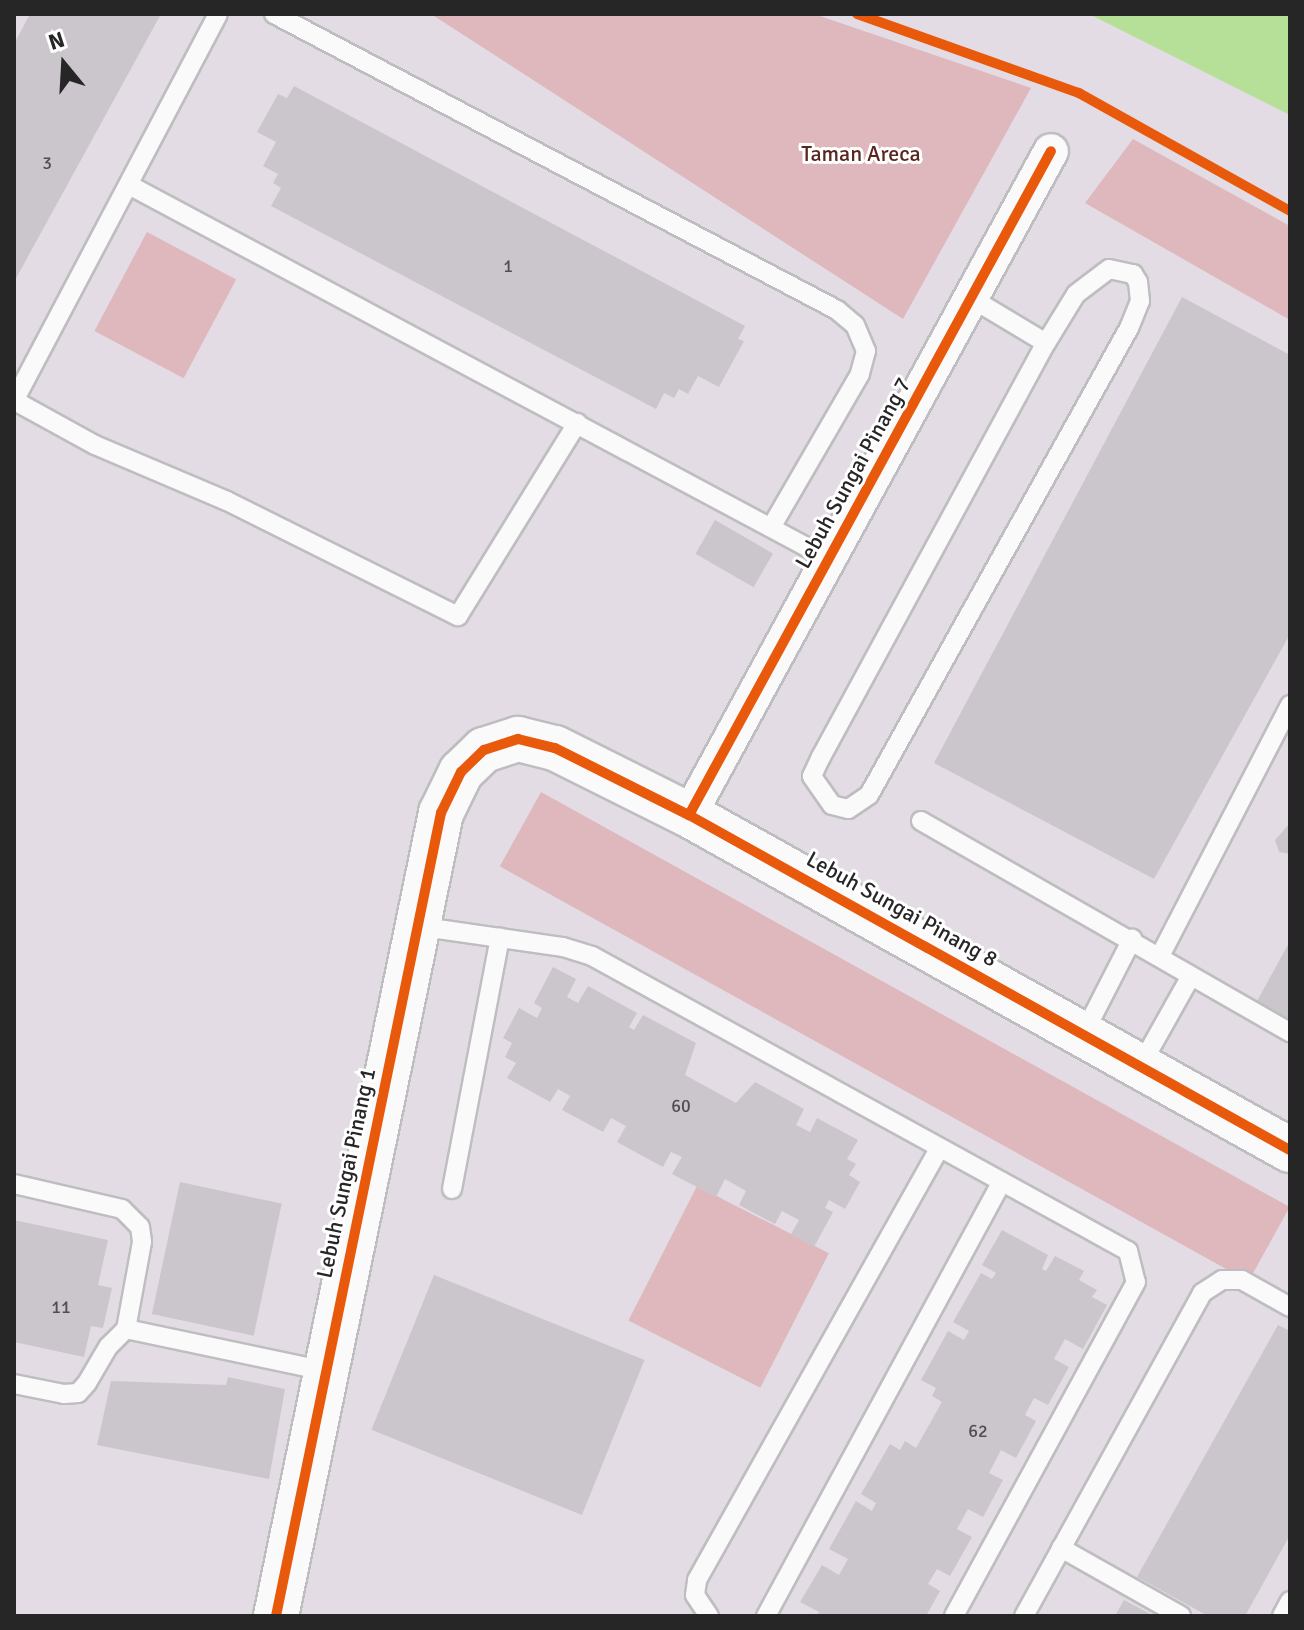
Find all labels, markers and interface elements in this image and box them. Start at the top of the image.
north arrow [24,24,104,104]
text: N [45,25,68,56]
park label: Taman Areca [801,141,921,167]
house number: 3 [42,152,52,174]
house number: 1 [503,255,513,277]
street label: Lebuh Sungai Pinang 7 [790,373,916,573]
street label: Lebuh Sungai Pinang 8 [802,846,1002,972]
street label: Lebuh Sungai Pinang 1 [311,1065,381,1281]
house number: 60 [671,1095,691,1117]
house number: 11 [51,1296,71,1318]
house number: 62 [968,1420,988,1442]

